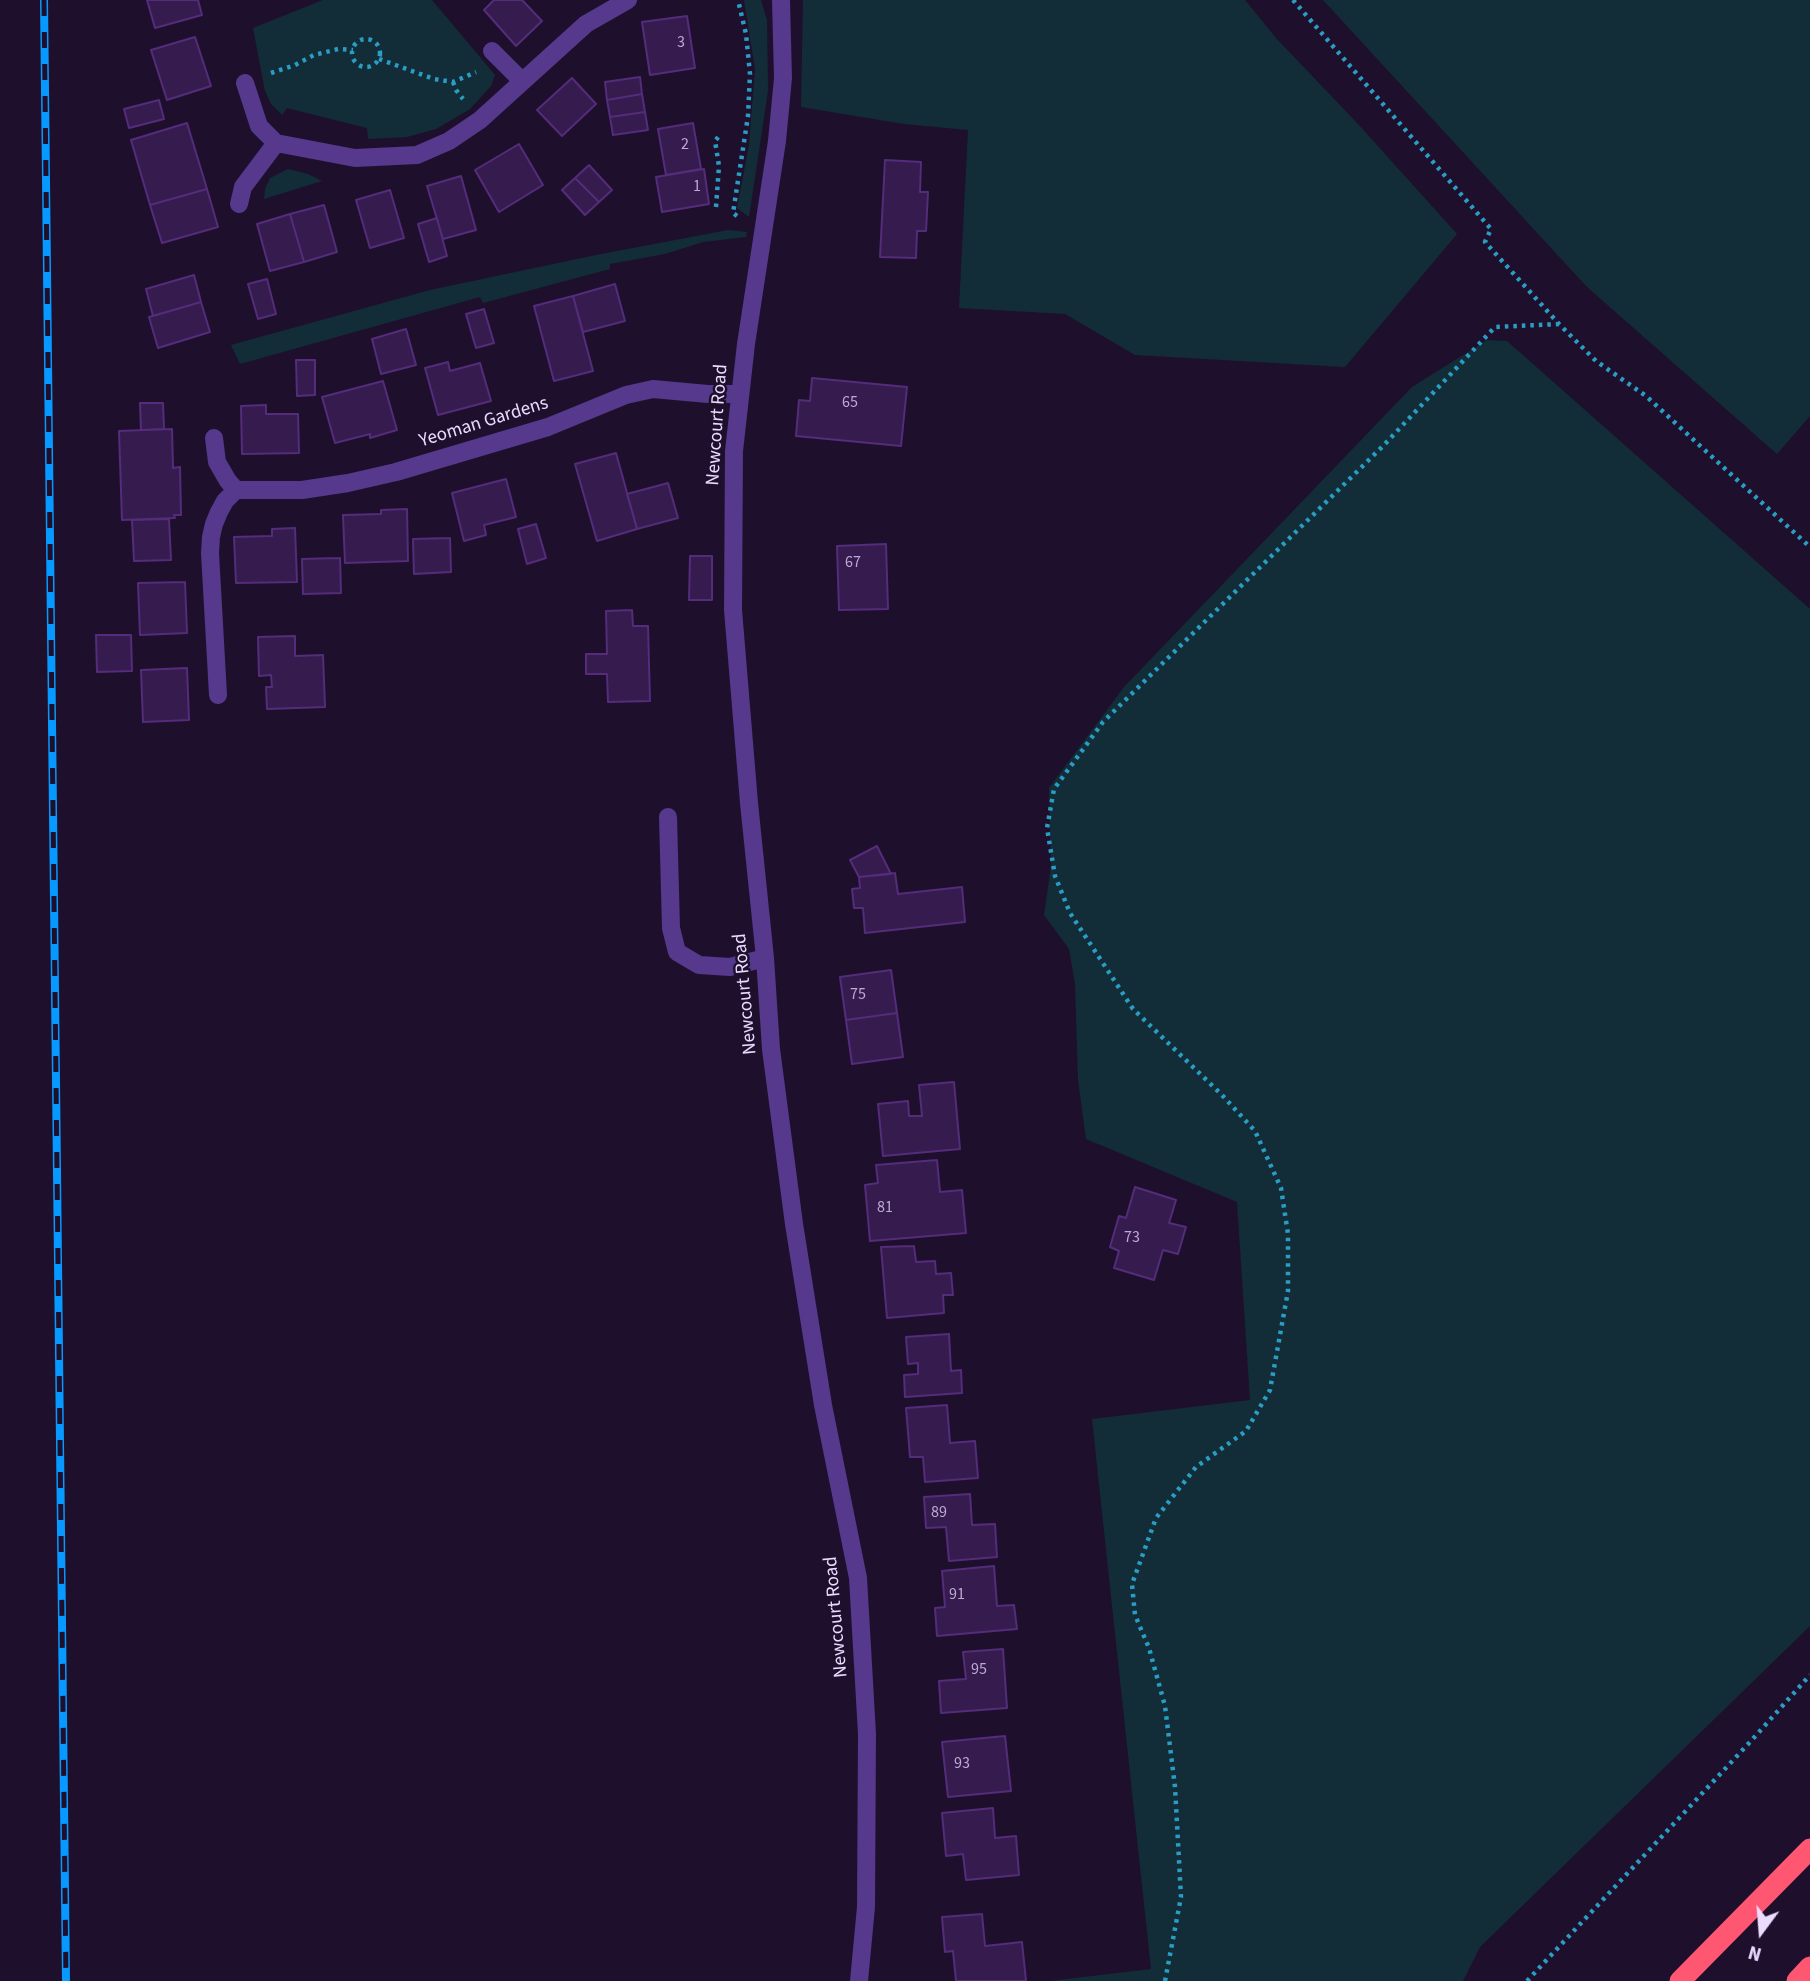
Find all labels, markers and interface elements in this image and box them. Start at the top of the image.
house number: 3 [677,33,685,53]
house number: 2 [681,135,689,155]
house number: 1 [693,177,701,197]
street label: Newcourt Road [702,363,734,487]
street label: Yeoman Gardens [417,393,551,453]
house number: 65 [842,393,858,413]
house number: 67 [845,553,861,573]
street label: Newcourt Road [729,932,763,1056]
house number: 75 [850,985,866,1005]
house number: 81 [877,1198,893,1218]
house number: 73 [1124,1228,1140,1248]
house number: 89 [931,1503,947,1523]
street label: Newcourt Road [820,1555,854,1679]
house number: 91 [949,1585,965,1605]
house number: 95 [971,1660,987,1680]
house number: 93 [954,1754,970,1774]
north arrow [1726,1897,1796,1967]
text: N [1745,1938,1765,1967]

